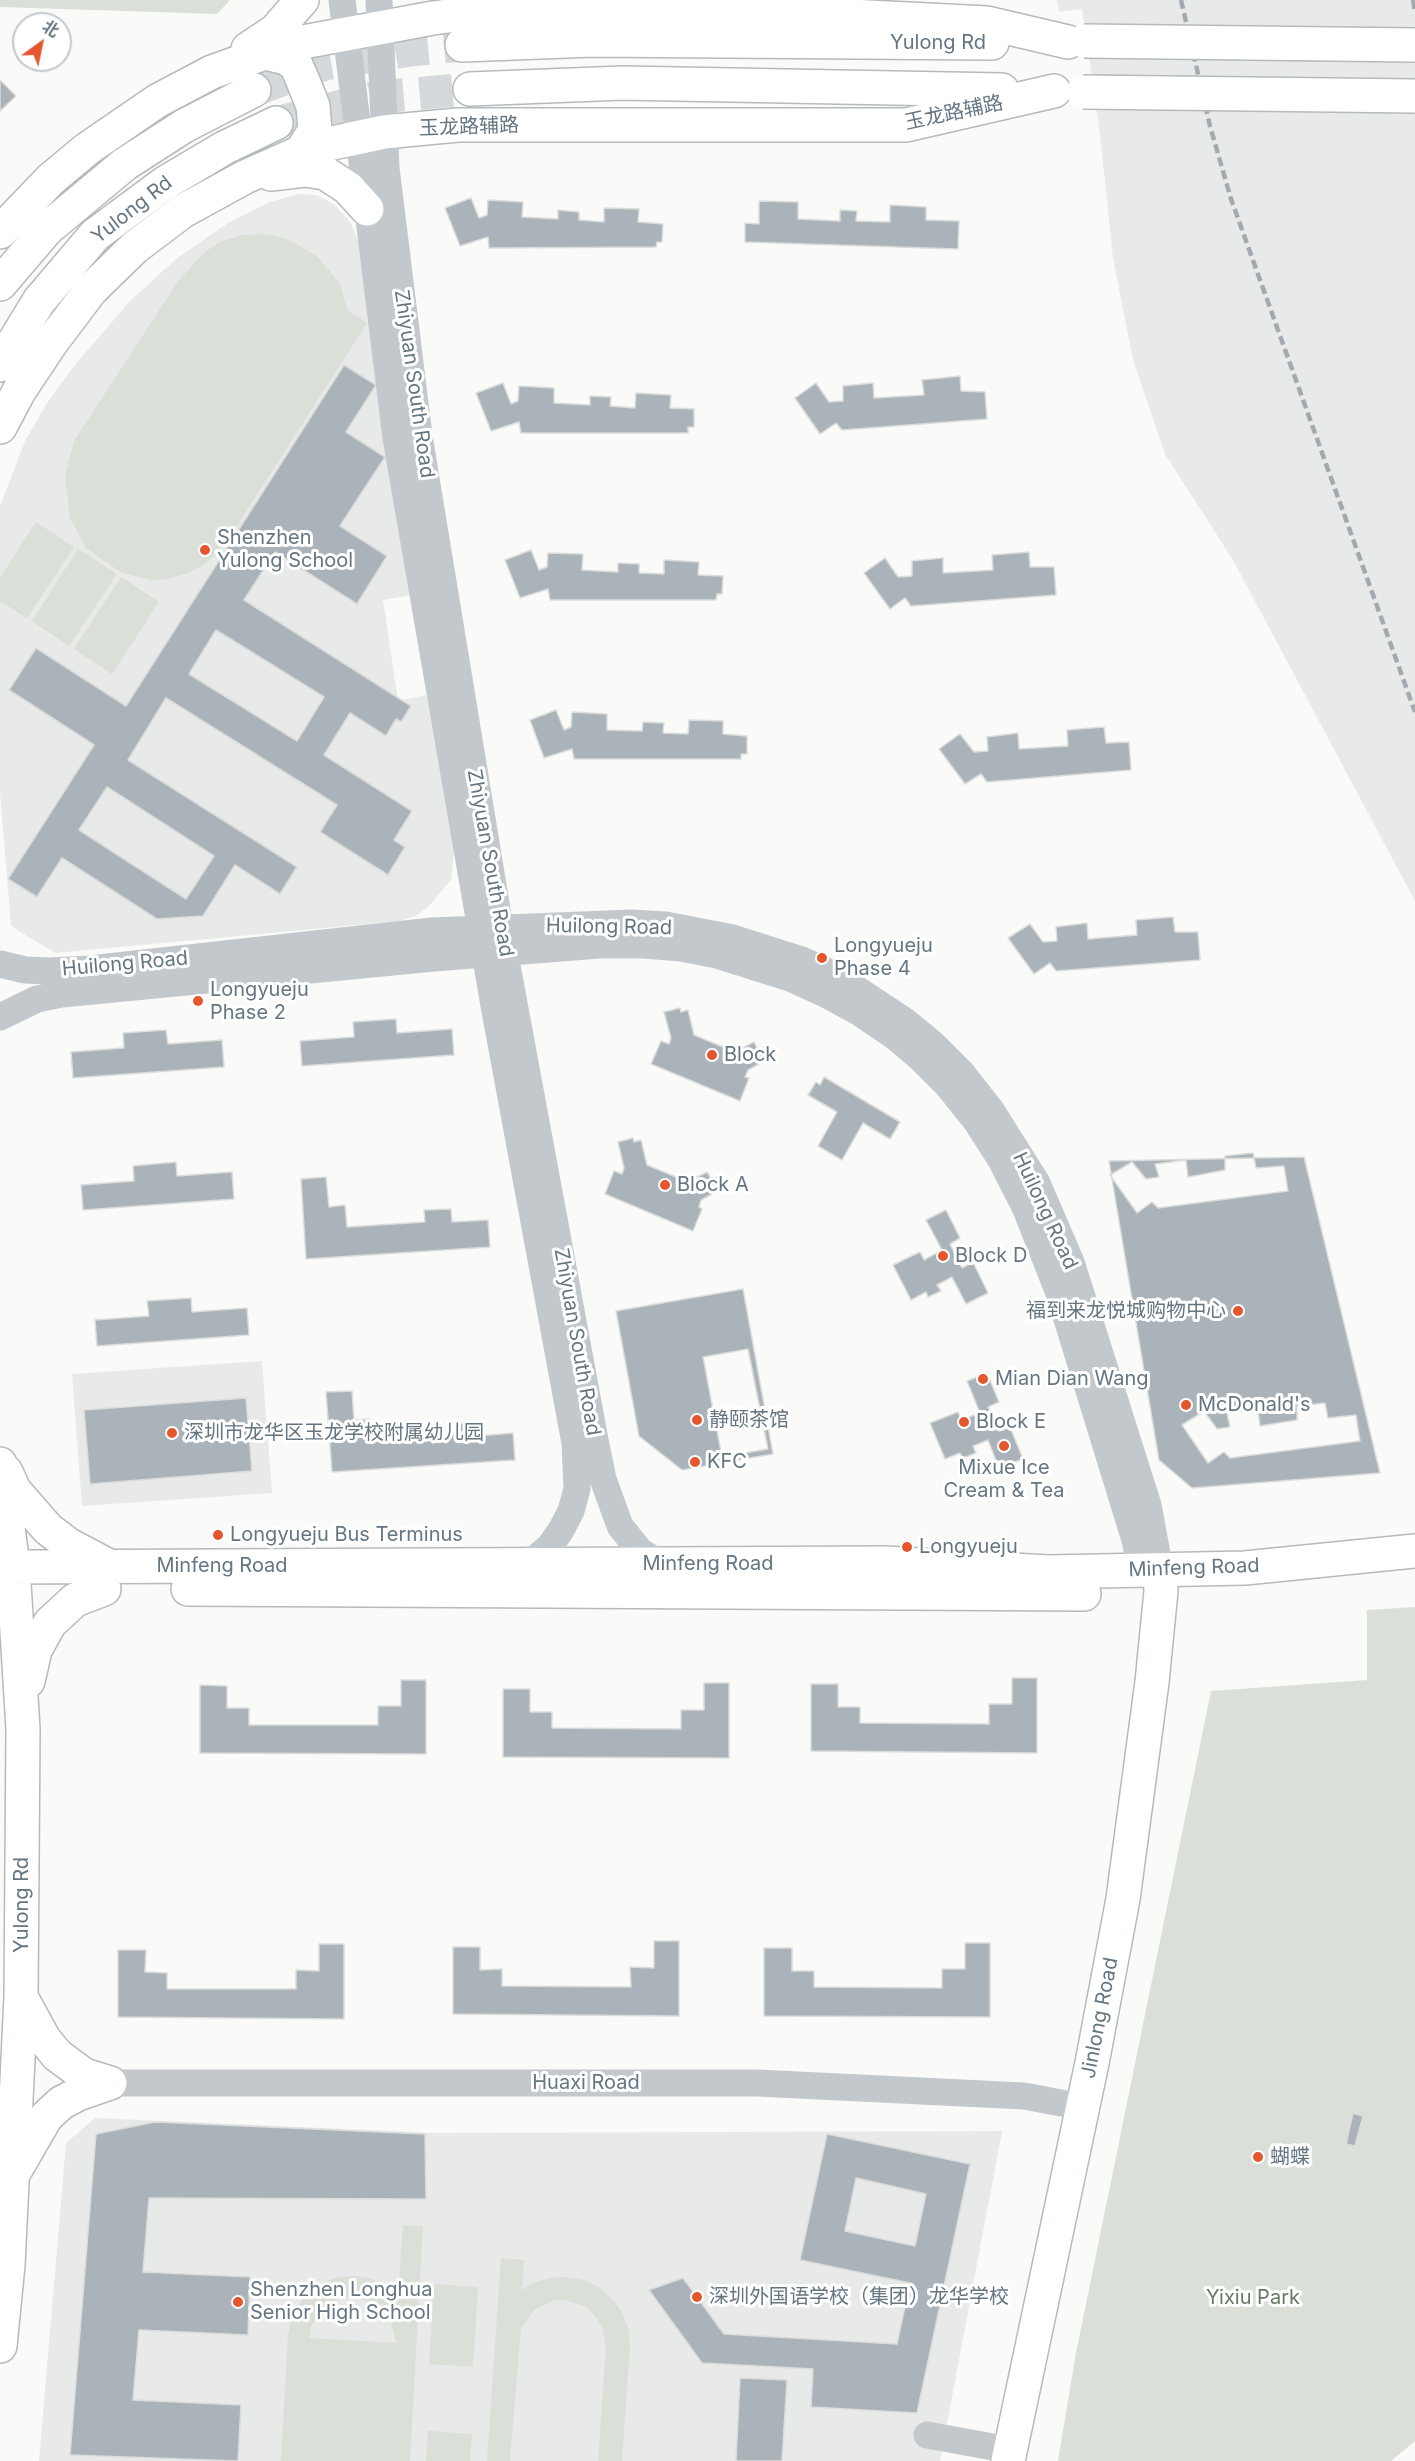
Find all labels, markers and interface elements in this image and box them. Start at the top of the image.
north arrow [12,12,72,72]
text: 北 [39,16,63,41]
street label: Yulong Rd [890,31,986,55]
street label: 玉龙路辅路 [903,91,1005,135]
street label: 玉龙路辅路 [419,113,519,141]
street label: Yulong Rd [87,171,177,249]
street label: Zhiyuan South Road [389,288,439,480]
place label: Shenzhen Yulong School [217,526,353,573]
marker: Shenzhen Yulong School [198,543,212,557]
street label: Zhiyuan South Road [462,767,518,959]
street label: Huilong Road [546,914,672,940]
place label: Longyueju Phase 4 [834,934,933,981]
street label: Huilong Road [61,947,189,981]
marker: Longyueju Phase 4 [815,951,829,965]
place label: Longyueju Phase 2 [210,978,309,1025]
marker: Longyueju Phase 2 [191,994,205,1008]
place label: Block [724,1043,776,1067]
marker: Block [705,1048,719,1062]
street label: Huilong Road [1007,1149,1083,1273]
place label: Block A [677,1173,749,1197]
marker: Block A [658,1178,672,1192]
place label: Block D [955,1244,1027,1268]
street label: Zhiyuan South Road [549,1246,605,1438]
marker: Block D [936,1249,950,1263]
place label: 福到来龙悦城购物中心 [1026,1299,1226,1323]
marker: 福到来龙悦城购物中心 [1231,1304,1245,1318]
place label: Mian Dian Wang [995,1367,1149,1391]
marker: Mian Dian Wang [976,1372,990,1386]
place label: McDonald's [1198,1393,1311,1417]
marker: McDonald's [1179,1398,1193,1412]
place label: 静颐茶馆 [709,1408,789,1432]
place label: Block E [976,1410,1046,1434]
marker: 静颐茶馆 [690,1413,704,1427]
marker: Block E [957,1415,971,1429]
place label: 深圳市龙华区玉龙学校附属幼儿园 [184,1421,484,1445]
marker: 深圳市龙华区玉龙学校附属幼儿园 [165,1426,179,1440]
marker: Mixue Ice Cream & Tea [997,1439,1011,1453]
place label: KFC [707,1450,747,1474]
marker: KFC [688,1455,702,1469]
place label: Mixue Ice Cream & Tea [944,1456,1064,1503]
place label: Longyueju Bus Terminus [230,1523,463,1547]
marker: Longyueju Bus Terminus [211,1528,225,1542]
place label: Longyueju [919,1535,1018,1559]
marker: Longyueju [900,1540,914,1554]
street label: Minfeng Road [642,1552,774,1576]
street label: Minfeng Road [156,1554,288,1578]
street label: Minfeng Road [1128,1554,1260,1582]
street label: Yulong Rd [10,1857,34,1953]
street label: Jinlong Road [1076,1955,1124,2081]
street label: Huaxi Road [532,2071,640,2095]
place label: 蝴蝶 [1270,2145,1310,2169]
marker: 蝴蝶 [1251,2150,1265,2164]
place label: Shenzhen Longhua Senior High School [250,2278,432,2325]
place label: 深圳外国语学校（集团）龙华学校 [709,2285,1009,2309]
park label: Yixiu Park [1206,2286,1300,2310]
marker: 深圳外国语学校（集团）龙华学校 [690,2290,704,2304]
marker: Shenzhen Longhua Senior High School [231,2295,245,2309]

